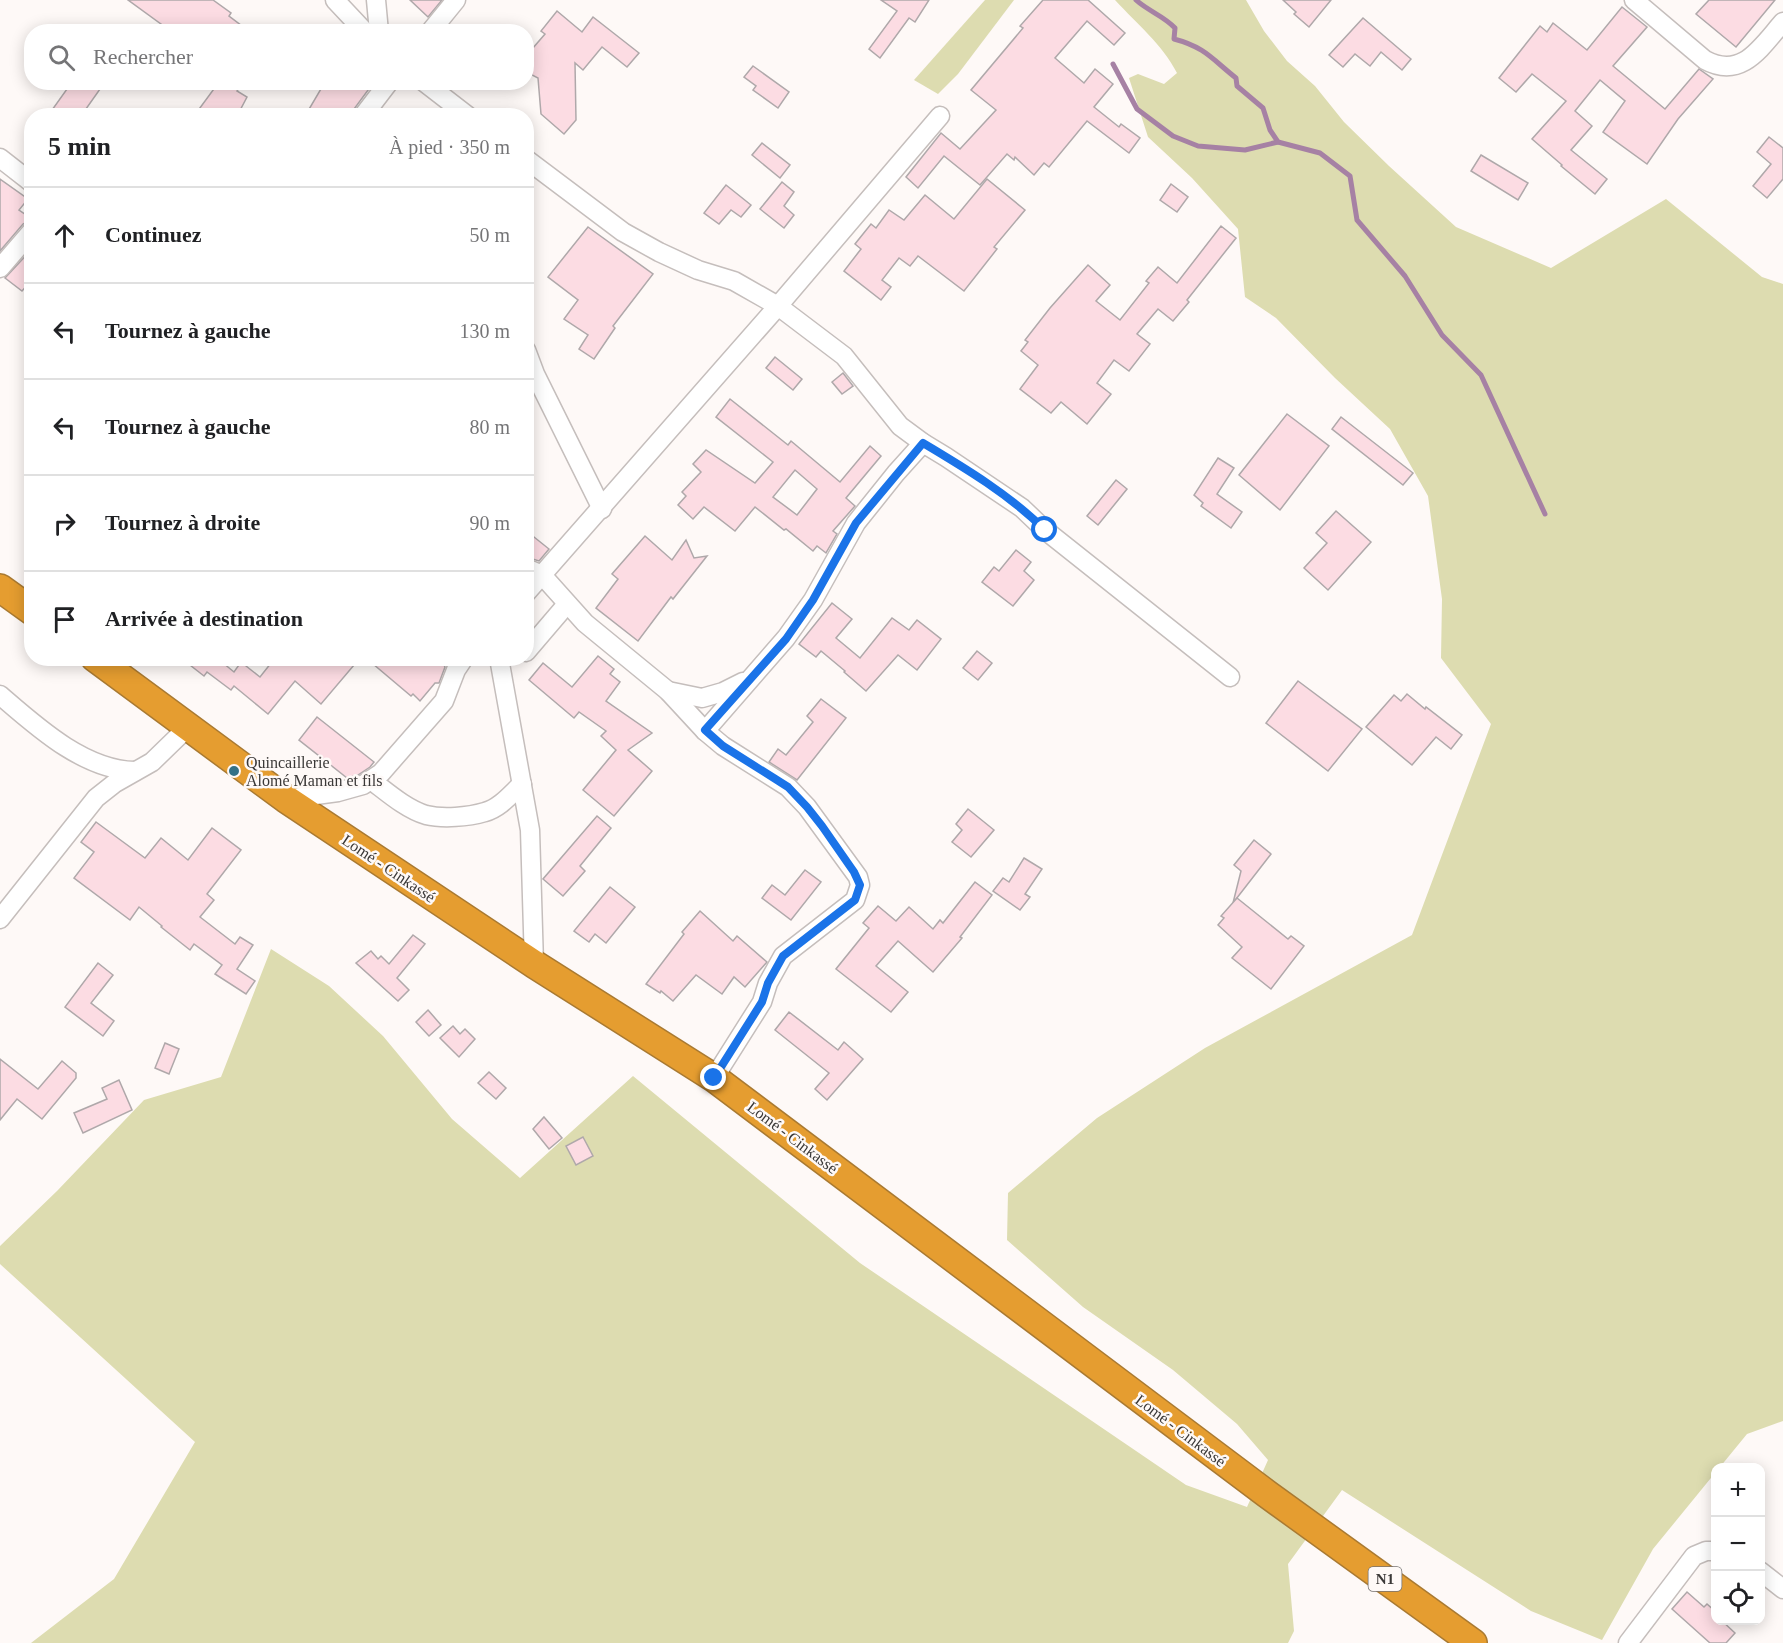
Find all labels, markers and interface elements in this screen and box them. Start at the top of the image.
search box [24,24,534,90]
icon: search [45,41,78,74]
text: Rechercher [93,44,193,69]
text: 5 min [48,132,111,161]
text: À pied · 350 m [389,136,510,158]
icon: ahead [48,219,81,252]
text: Continuez [105,222,202,247]
text: 50 m [469,224,510,246]
icon: left [48,315,81,348]
text: Tournez à gauche [105,318,270,343]
text: 130 m [459,320,510,342]
icon: left [48,411,81,444]
text: Tournez à gauche [105,414,270,439]
text: 80 m [469,416,510,438]
icon: right [48,507,81,540]
text: Tournez à droite [105,510,260,535]
text: 90 m [469,512,510,534]
route start [1031,516,1057,542]
icon: arrive [48,603,81,636]
text: Arrivée à destination [105,606,303,631]
place label: Quincaillerie Alomé Maman et fils [246,754,382,789]
marker: Quincaillerie Alomé Maman et fils [227,764,241,778]
street label: Lomé - Cinkassé [339,831,438,906]
route end [700,1064,726,1090]
street label: Lomé - Cinkassé [744,1098,841,1177]
street label: Lomé - Cinkassé [1132,1391,1229,1470]
map controls [1711,1463,1765,1625]
button: + [1711,1463,1765,1517]
button: − [1711,1517,1765,1571]
road number: N1 [1368,1567,1402,1591]
button: locate [1711,1571,1765,1625]

